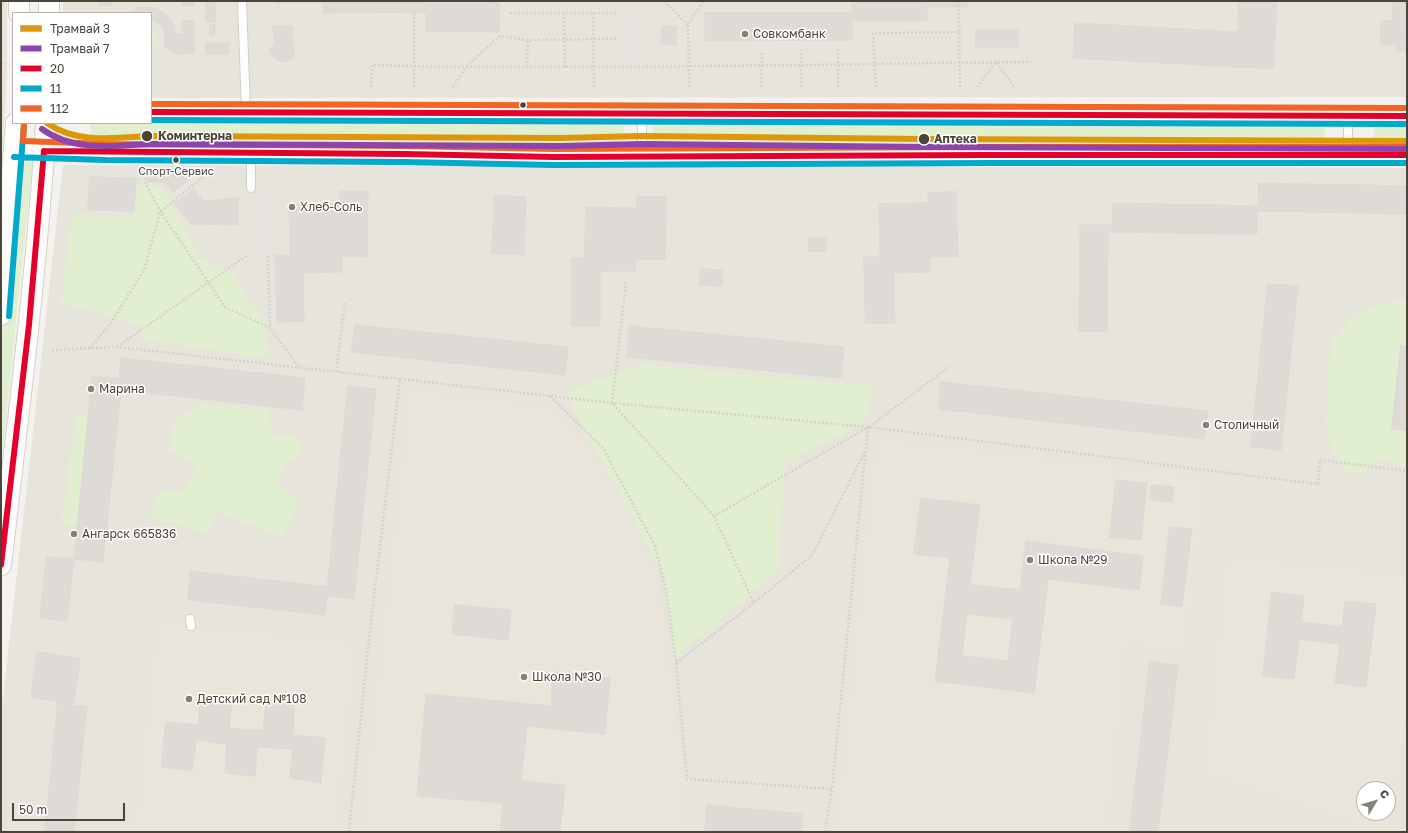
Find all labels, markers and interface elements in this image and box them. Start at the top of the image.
legend [12,12,152,124]
text: Трамвай 3 [50,21,110,36]
place label: Совкомбанк [753,27,826,41]
marker: Совкомбанк [740,29,750,39]
text: Трамвай 7 [50,41,109,56]
text: 20 [50,61,64,76]
text: 11 [50,81,62,96]
unlabelled marker [518,100,528,110]
text: 112 [50,101,69,116]
marker: Коминтерна [140,129,154,143]
place label: Коминтерна [158,129,232,143]
marker: Аптека [917,132,931,146]
place label: Аптека [934,132,977,146]
marker: Спорт-Сервис [171,155,181,165]
place label: Спорт-Сервис [138,165,214,179]
place label: Хлеб-Соль [300,200,362,214]
marker: Хлеб-Соль [287,202,297,212]
place label: Марина [99,382,145,396]
marker: Марина [86,384,96,394]
place label: Столичный [1214,418,1279,432]
marker: Столичный [1201,420,1211,430]
place label: Ангарск 665836 [82,527,176,541]
marker: Ангарск 665836 [69,529,79,539]
place label: Школа №29 [1038,553,1108,567]
marker: Школа №29 [1025,555,1035,565]
place label: Школа №30 [532,670,602,684]
marker: Школа №30 [519,672,529,682]
place label: Детский сад №108 [197,692,307,706]
marker: Детский сад №108 [184,694,194,704]
north arrow [1356,781,1396,821]
text: С [1378,787,1393,801]
scale bar [14,795,127,821]
text: 50 m [19,802,47,817]

